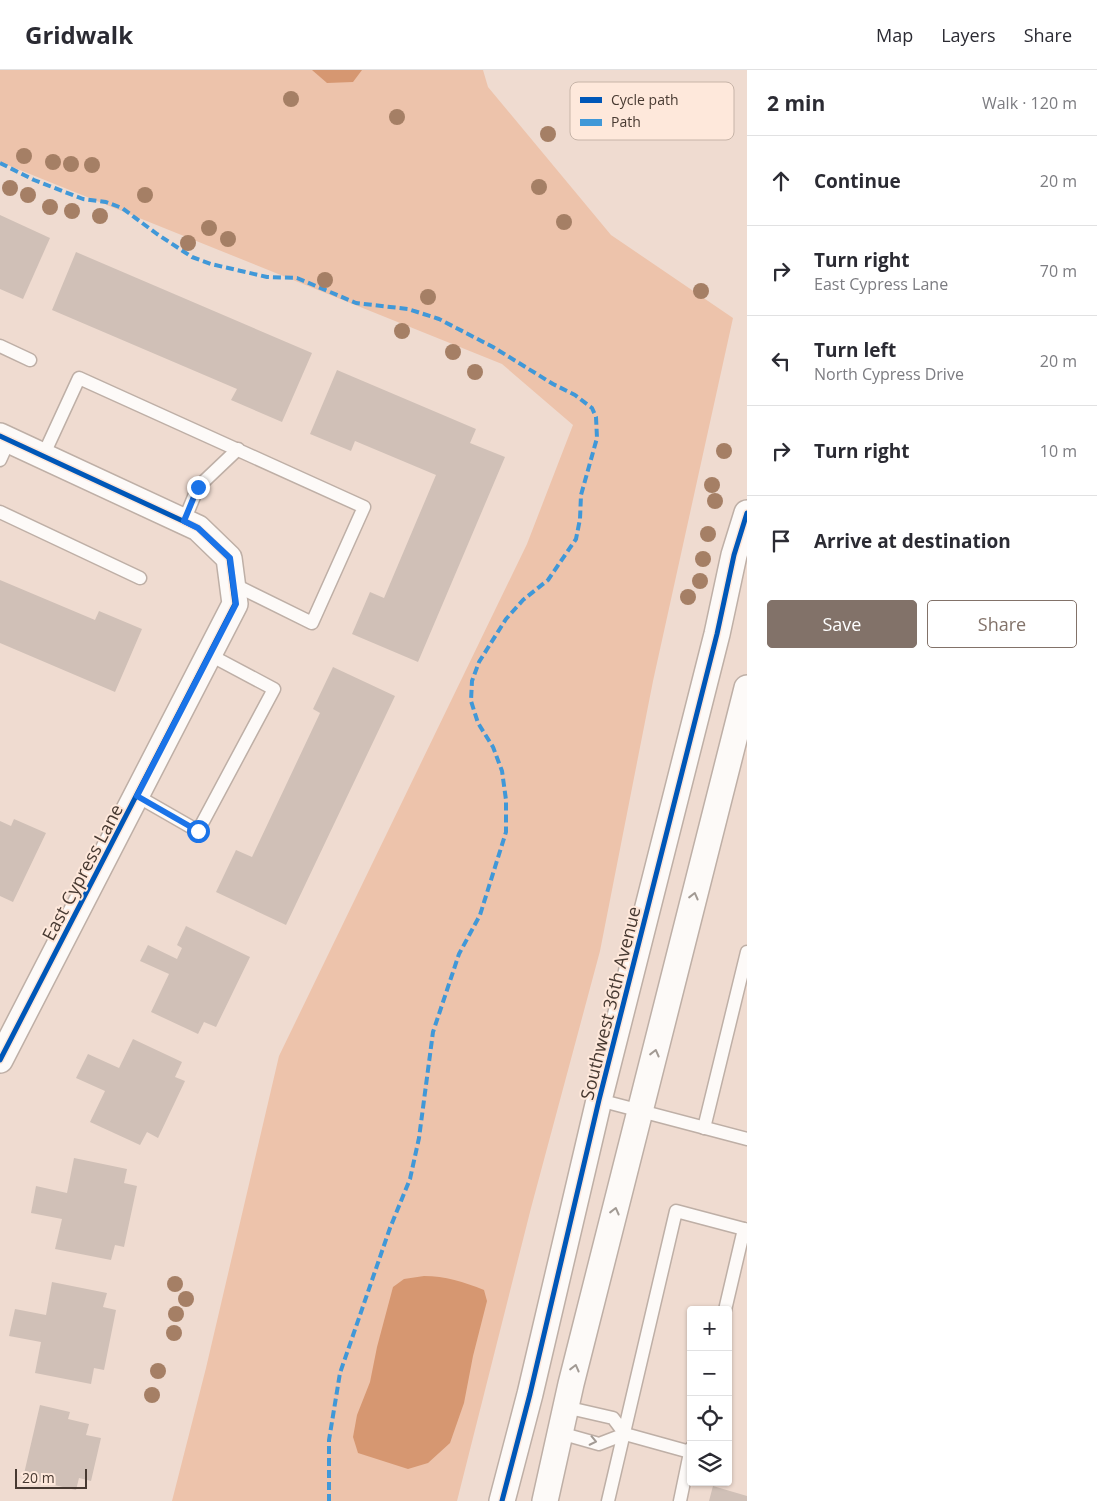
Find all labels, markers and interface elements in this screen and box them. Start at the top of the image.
text: Gridwalk [25,18,133,51]
text: Map [876,23,913,47]
text: Layers [941,23,996,47]
text: Share [1024,23,1072,47]
legend [570,82,734,140]
text: 2 min [767,89,825,117]
text: Cycle path [611,90,679,109]
text: Walk · 120 m [982,92,1077,114]
text: Path [611,112,641,131]
icon: ahead [767,167,795,195]
text: Continue [814,168,901,194]
text: 20 m [1040,170,1077,192]
text: Turn right [814,247,909,273]
icon: right [767,257,795,285]
text: 70 m [1040,260,1077,282]
text: East Cypress Lane [814,273,948,295]
text: Turn left [814,337,896,363]
icon: left [767,347,795,375]
text: 20 m [1040,350,1077,372]
text: North Cypress Drive [814,363,964,385]
icon: right [767,437,795,465]
text: Turn right [814,438,909,464]
text: 10 m [1040,440,1077,462]
route end [187,476,210,499]
icon: arrive [767,527,795,555]
text: Arrive at destination [814,528,1011,554]
button: Save [767,600,917,648]
button: Share [927,600,1077,648]
street label: East Cypress Lane [36,800,128,944]
route start [187,820,210,843]
one-way arrow [689,892,699,900]
street label: Southwest 36th Avenue [574,904,646,1102]
one-way arrow [649,1049,660,1058]
one-way arrow [609,1206,620,1215]
map controls [687,1306,732,1486]
button: + [687,1306,732,1351]
button: − [687,1351,732,1396]
one-way arrow [569,1364,580,1373]
button: locate [687,1396,732,1441]
one-way arrow [588,1435,597,1446]
button: layers [687,1441,732,1486]
scale bar [15,1466,88,1489]
text: 20 m [22,1468,55,1487]

